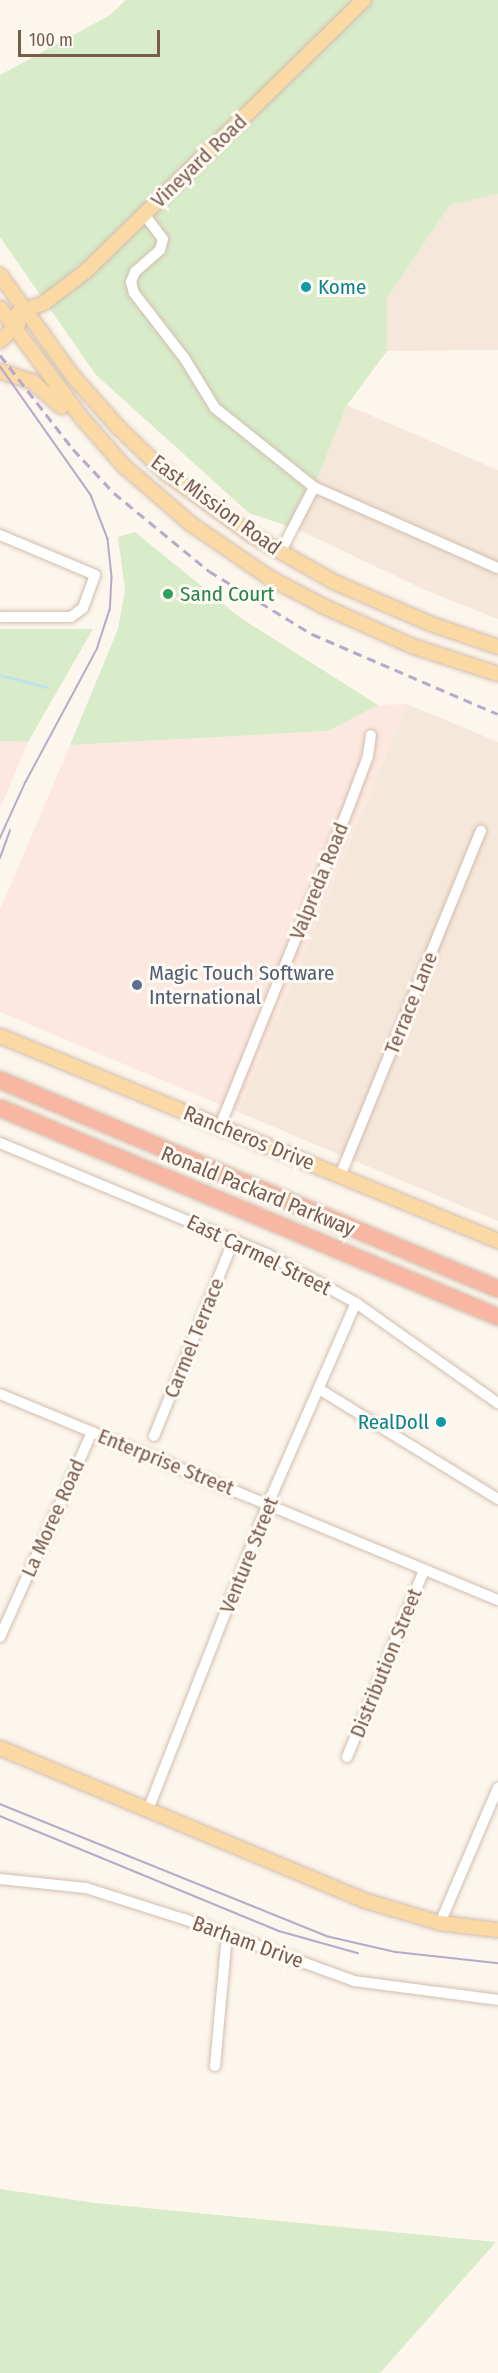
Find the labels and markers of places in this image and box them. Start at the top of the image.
place label: Kome [318,274,366,300]
marker: Kome [299,280,313,294]
place label: Sand Court [180,581,274,607]
marker: Sand Court [161,587,175,601]
place label: Magic Touch Software International [149,960,334,1010]
marker: Magic Touch Software International [130,978,144,992]
place label: RealDoll [358,1409,429,1435]
marker: RealDoll [434,1415,448,1429]

